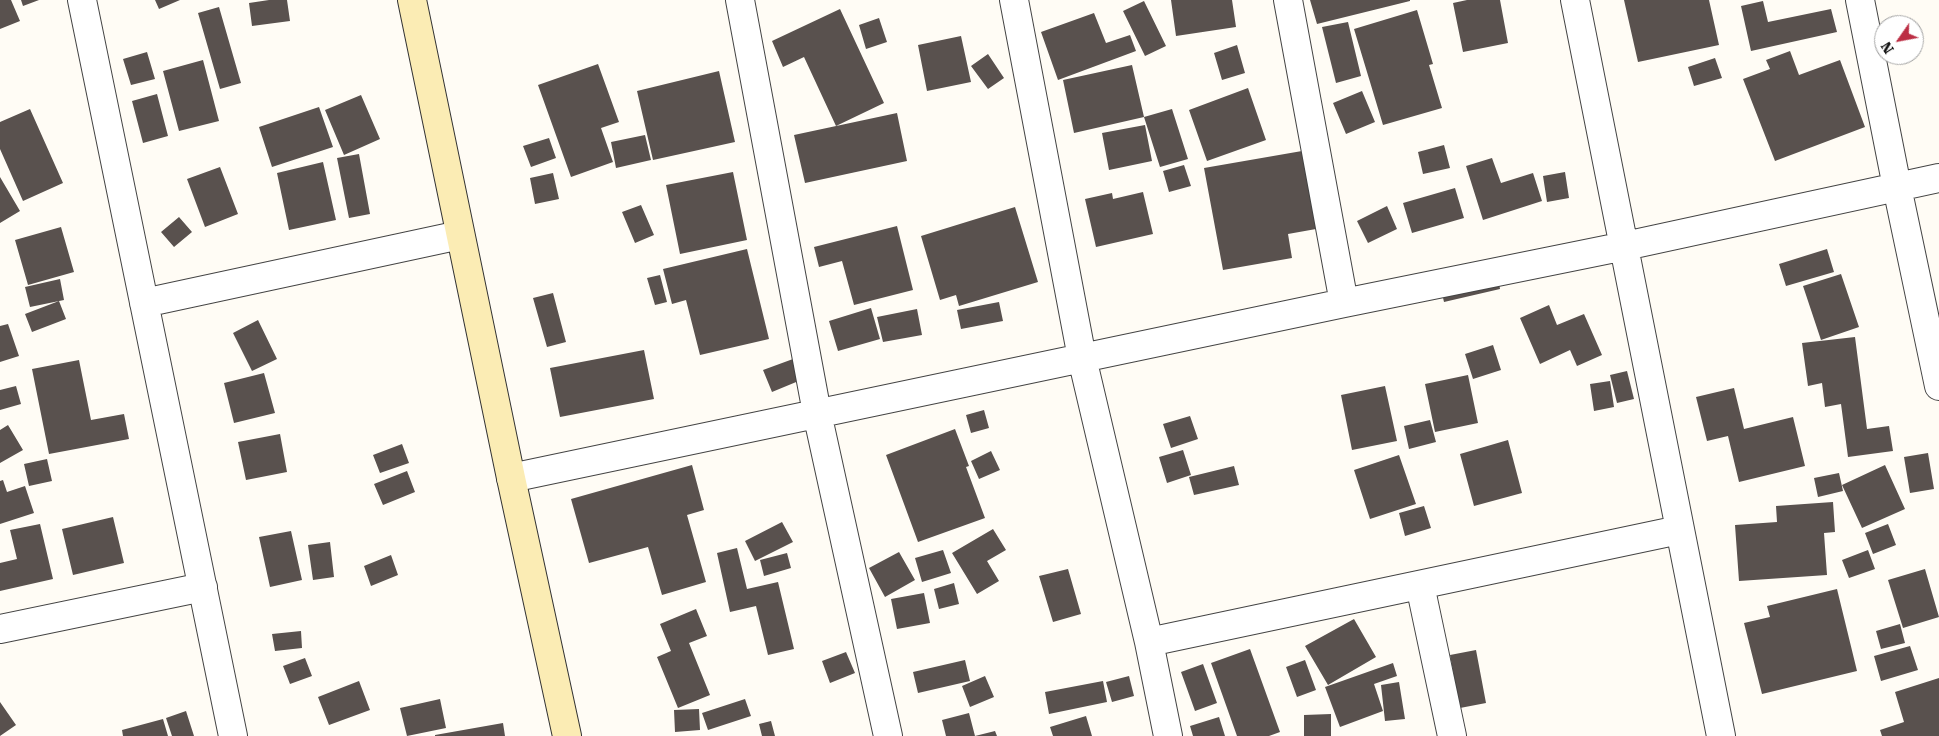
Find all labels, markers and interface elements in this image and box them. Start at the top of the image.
north arrow [1874,15,1924,65]
text: N [1878,39,1897,57]

